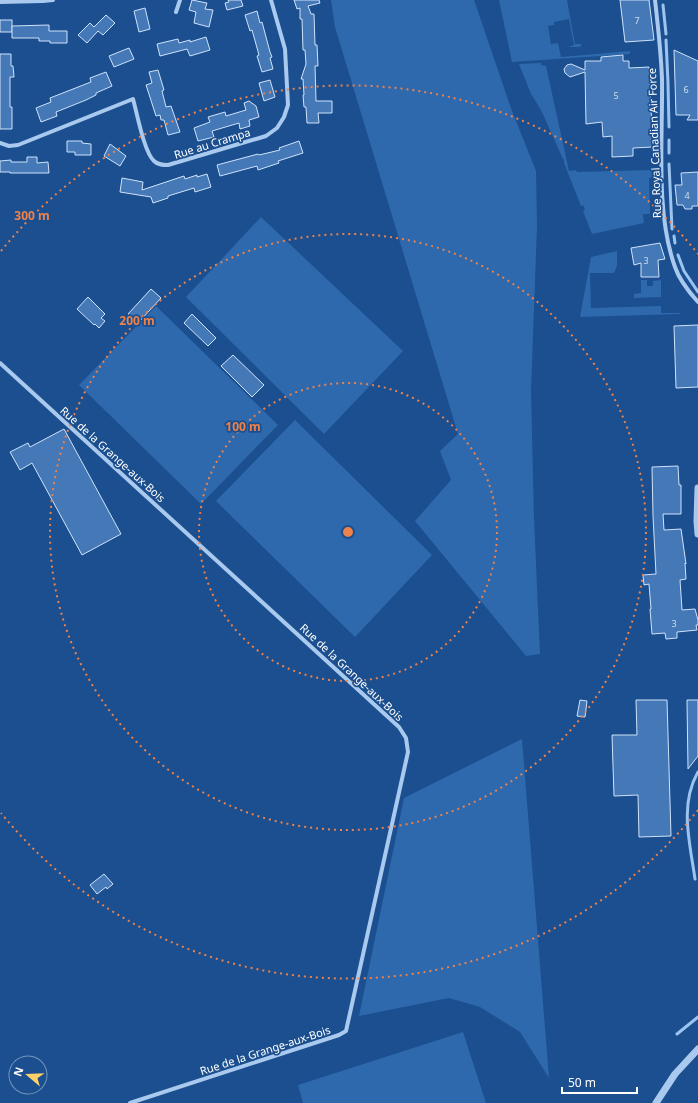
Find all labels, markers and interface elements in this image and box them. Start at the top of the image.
house number: 7 [634,14,640,27]
street label: Rue Royal Canadian Air Force [644,68,664,218]
house number: 6 [683,83,689,96]
house number: 5 [613,89,619,102]
street label: Rue au Crampa [172,124,252,162]
house number: 4 [684,189,690,202]
text: 300 m [14,207,50,224]
house number: 3 [643,254,649,267]
text: 200 m [119,312,155,329]
street label: Rue de la Grange-aux-Bois [57,403,169,505]
text: 100 m [225,418,261,435]
centre of rings [341,525,355,539]
house number: 3 [671,617,677,630]
street label: Rue de la Grange-aux-Bois [297,620,407,724]
street label: Rue de la Grange-aux-Bois [198,1022,332,1078]
north arrow [8,1055,48,1095]
text: N [10,1065,27,1078]
scale bar [562,1069,637,1095]
text: 50 m [568,1074,596,1091]

